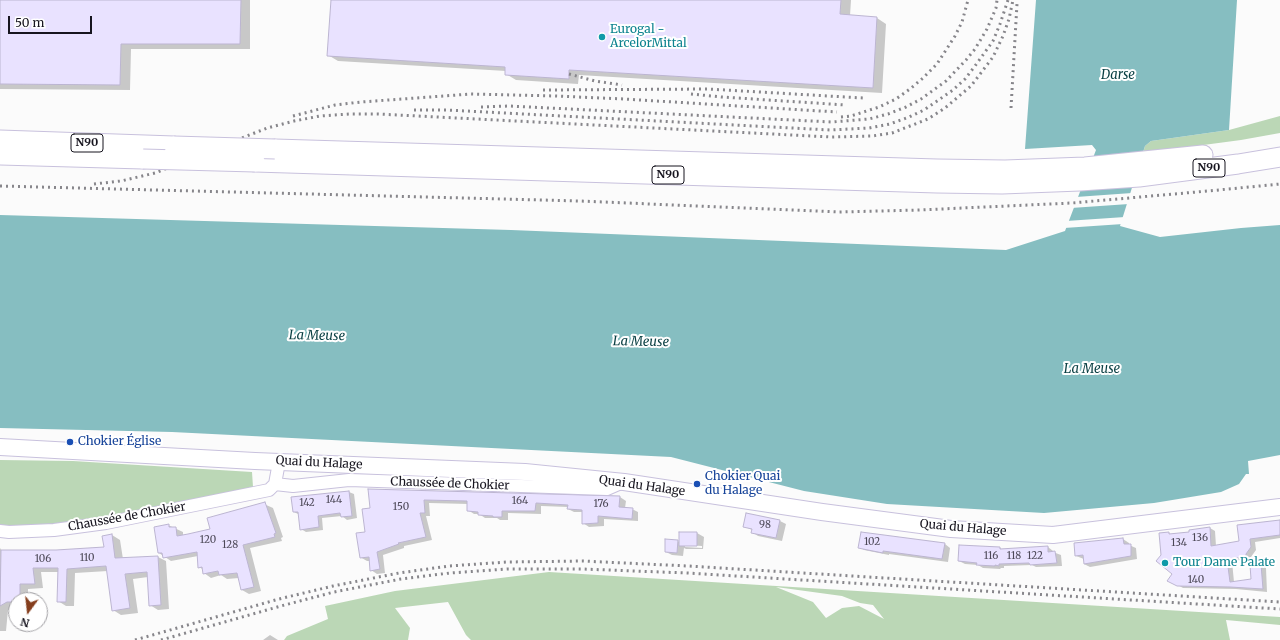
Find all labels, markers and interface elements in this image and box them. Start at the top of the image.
scale bar [10,8,94,34]
text: 50 m [15,15,44,30]
place label: Eurogal - ArcelorMittal [610,23,687,51]
marker: Eurogal - ArcelorMittal [597,32,607,42]
water label: Darse [1101,67,1135,83]
road number: N90 [71,134,103,152]
road number: N90 [1193,159,1225,177]
road number: N90 [652,166,684,184]
water label: La Meuse [289,328,345,344]
water label: La Meuse [613,334,669,350]
water label: La Meuse [1064,361,1120,377]
place label: Chokier Église [78,435,161,449]
marker: Chokier Église [65,437,75,447]
street label: Quai du Halage [275,454,363,472]
place label: Chokier Quai du Halage [705,470,780,498]
street label: Quai du Halage [598,473,686,499]
street label: Chaussée de Chokier [390,475,510,493]
marker: Chokier Quai du Halage [692,479,702,489]
house number: 144 [326,494,342,506]
house number: 164 [512,495,528,507]
house number: 142 [299,497,315,509]
house number: 176 [593,498,609,510]
street label: Chaussée de Chokier [67,500,187,534]
house number: 150 [393,501,409,513]
street label: Quai du Halage [919,517,1007,539]
house number: 98 [759,519,771,531]
house number: 136 [1192,532,1208,544]
house number: 120 [200,534,216,546]
house number: 102 [864,536,880,548]
house number: 134 [1171,537,1187,549]
house number: 128 [222,539,238,551]
house number: 116 [984,550,998,562]
house number: 118 [1007,550,1021,562]
house number: 122 [1027,550,1043,562]
house number: 110 [80,552,94,564]
house number: 106 [35,553,51,565]
place label: Tour Dame Palate [1173,556,1275,570]
marker: Tour Dame Palate [1160,558,1170,568]
house number: 140 [1188,574,1204,586]
north arrow [8,592,48,632]
text: N [19,615,31,631]

